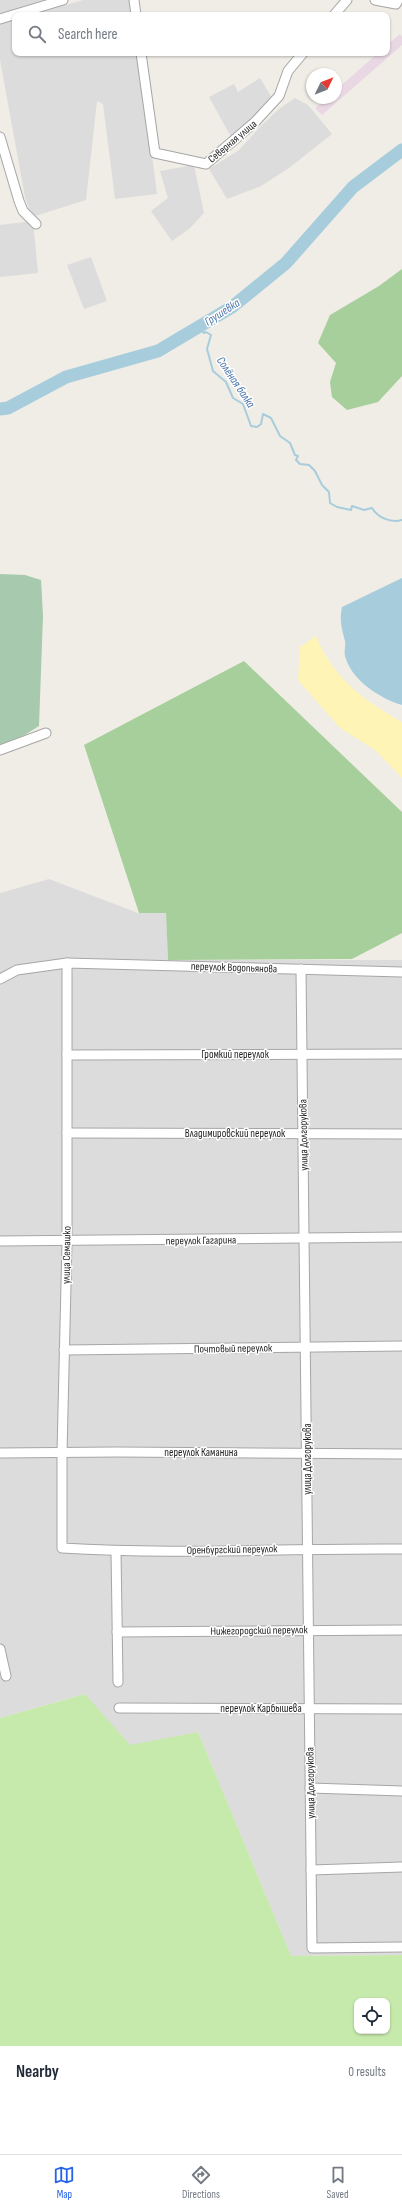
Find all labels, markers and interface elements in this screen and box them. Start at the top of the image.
search box [12,12,390,56]
icon: search [26,23,48,45]
text: Search here [58,25,118,44]
north arrow [306,68,342,104]
street label: Северная улица [205,117,259,166]
water label: Грушевка [202,295,243,329]
water label: Солёная балка [213,354,258,411]
street label: переулок Водопьянова [191,959,277,976]
street label: Громкий переулок [201,1048,270,1061]
street label: улица Долгорукова [296,1099,311,1171]
street label: Владимировский переулок [185,1127,286,1140]
street label: улица Семашко [59,1225,74,1284]
street label: переулок Гагарина [166,1233,236,1248]
street label: Почтовый переулок [194,1341,273,1356]
street label: улица Долгорукова [301,1423,314,1495]
street label: переулок Каманина [164,1446,238,1459]
street label: Оренбургский переулок [187,1542,278,1557]
street label: Нижегородский переулок [210,1623,309,1638]
street label: переулок Карбышева [220,1702,302,1715]
street label: улица Долгорукова [303,1747,318,1819]
map controls [354,1998,390,2034]
button: locate [354,1998,390,2034]
text: Nearby [16,2062,59,2082]
text: 0 results [348,2064,386,2080]
tab: Map [53,2164,75,2201]
tab: Directions [182,2164,220,2201]
tab: Saved [327,2164,349,2201]

